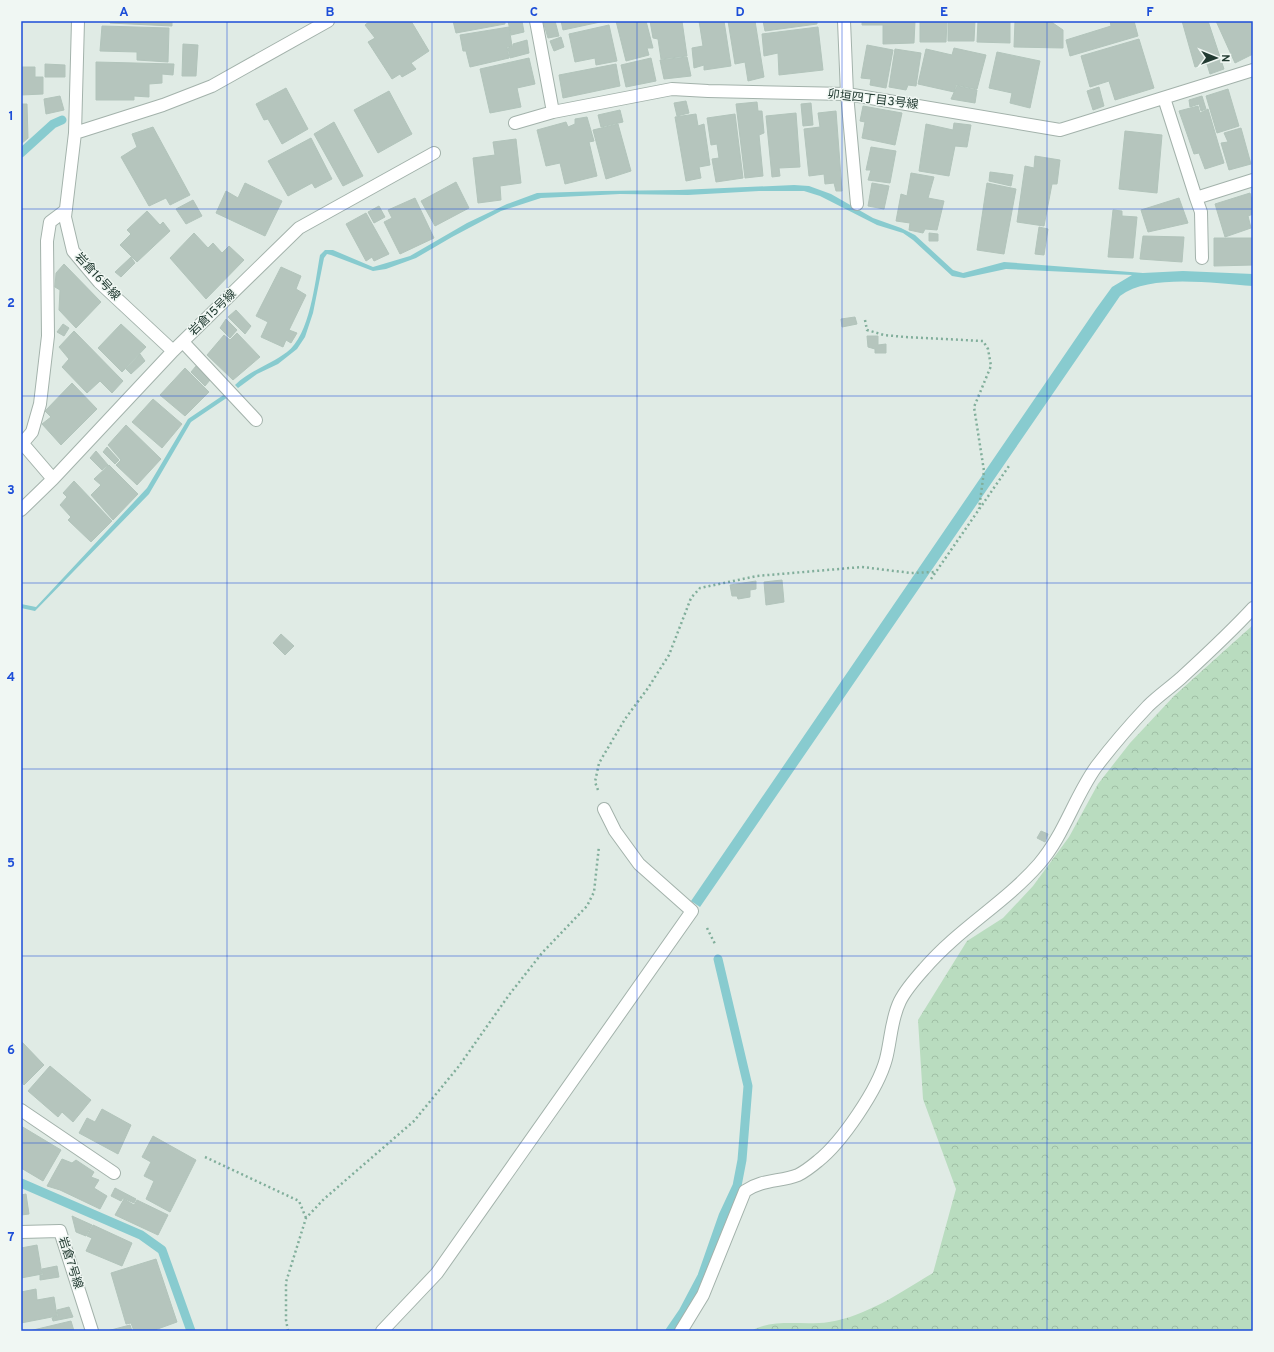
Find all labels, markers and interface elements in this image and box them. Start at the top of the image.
text: A [119,5,129,21]
text: B [326,5,335,21]
text: C [530,5,538,21]
text: D [735,5,745,21]
text: E [940,5,948,21]
text: F [1146,5,1154,21]
north arrow [1196,38,1236,78]
text: N [1218,54,1232,62]
street label: 卯垣四丁目3号線 [827,87,919,113]
text: 1 [8,109,14,125]
street label: 岩倉16号線 [71,250,123,304]
street label: 岩倉15号線 [186,286,240,340]
text: 2 [7,296,15,312]
text: 3 [7,483,15,499]
text: 4 [7,670,15,686]
text: 5 [7,856,15,872]
text: 6 [7,1043,15,1059]
text: 7 [8,1230,15,1246]
street label: 岩倉7号線 [54,1235,86,1291]

